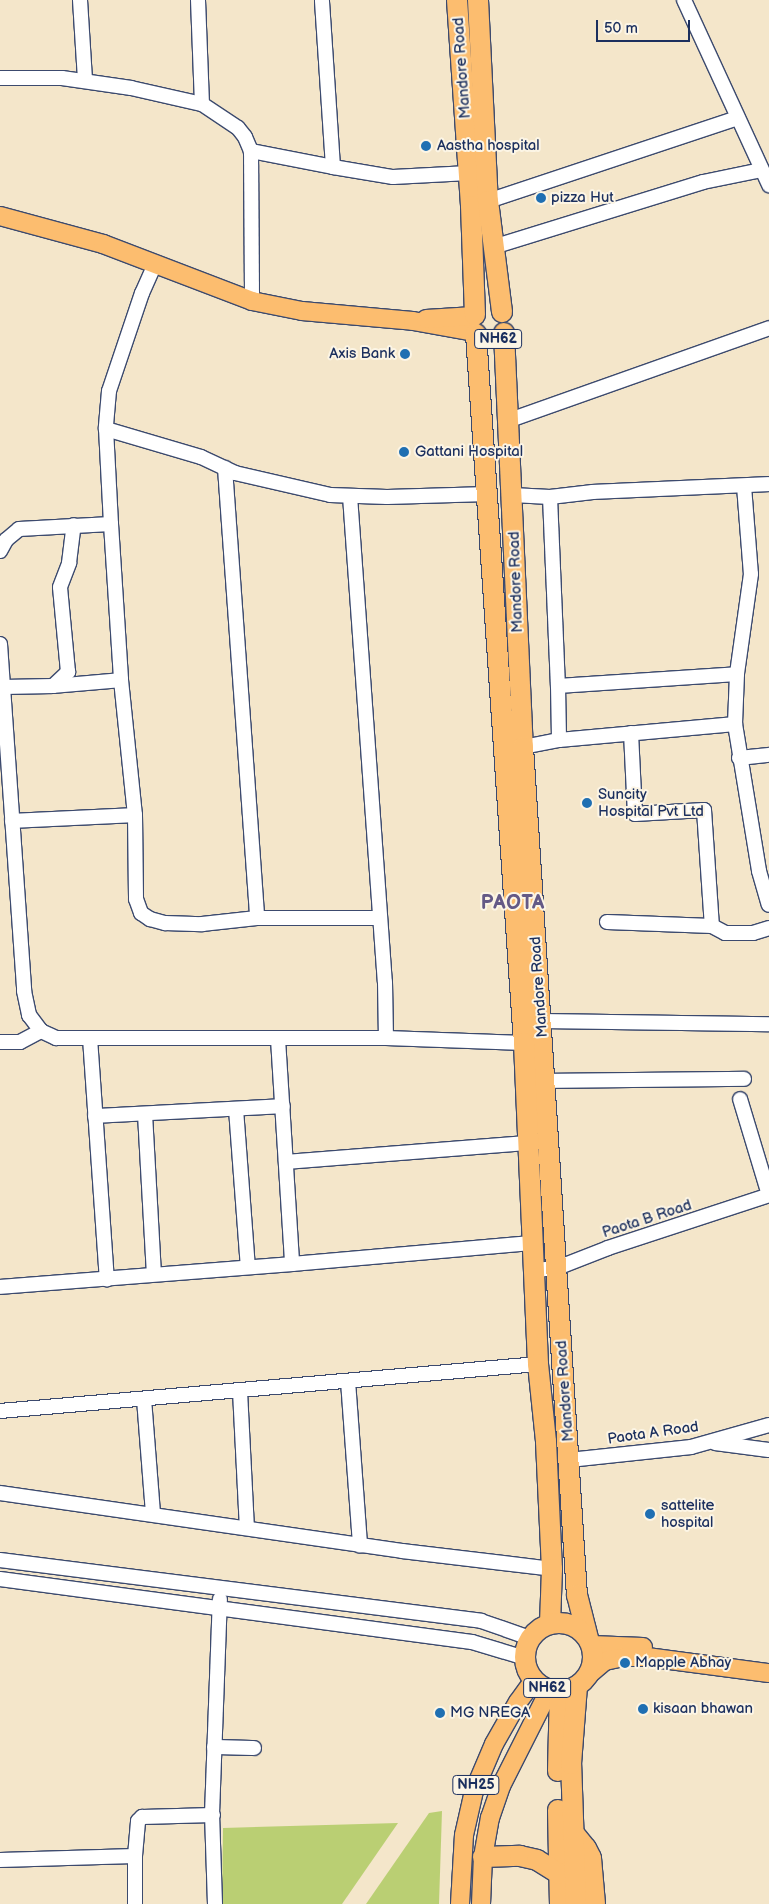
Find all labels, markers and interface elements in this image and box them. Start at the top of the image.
scale bar [599,10,693,42]
street label: Mandore Road [449,17,475,119]
text: 50 m [604,19,638,38]
place label: Aastha hospital [437,137,540,155]
marker: Aastha hospital [419,139,433,153]
place label: pizza Hut [551,189,614,207]
marker: pizza Hut [535,192,547,204]
road number: NH62 [473,328,523,350]
place label: Axis Bank [329,345,395,363]
marker: Axis Bank [399,348,411,360]
place label: Gattani Hospital [415,443,523,461]
marker: Gattani Hospital [397,445,411,459]
street label: Mandore Road [505,531,527,633]
place label: Suncity Hospital Pvt Ltd [598,785,704,820]
marker: Suncity Hospital Pvt Ltd [580,796,594,810]
district label: PAOTA [480,891,546,915]
street label: Mandore Road [526,936,552,1038]
street label: Paota B Road [600,1196,694,1242]
street label: Mandore Road [552,1340,578,1442]
street label: Paota A Road [606,1418,700,1448]
place label: sattelite hospital [661,1496,714,1531]
marker: sattelite hospital [643,1507,657,1521]
place label: Mapple Abhay [635,1654,731,1672]
marker: Mapple Abhay [619,1657,631,1669]
road number: NH62 [522,1676,572,1700]
place label: kisaan bhawan [653,1700,753,1718]
marker: kisaan bhawan [637,1703,649,1715]
place label: MG NREGA [450,1704,530,1722]
marker: MG NREGA [434,1707,446,1719]
road number: NH25 [452,1774,500,1796]

